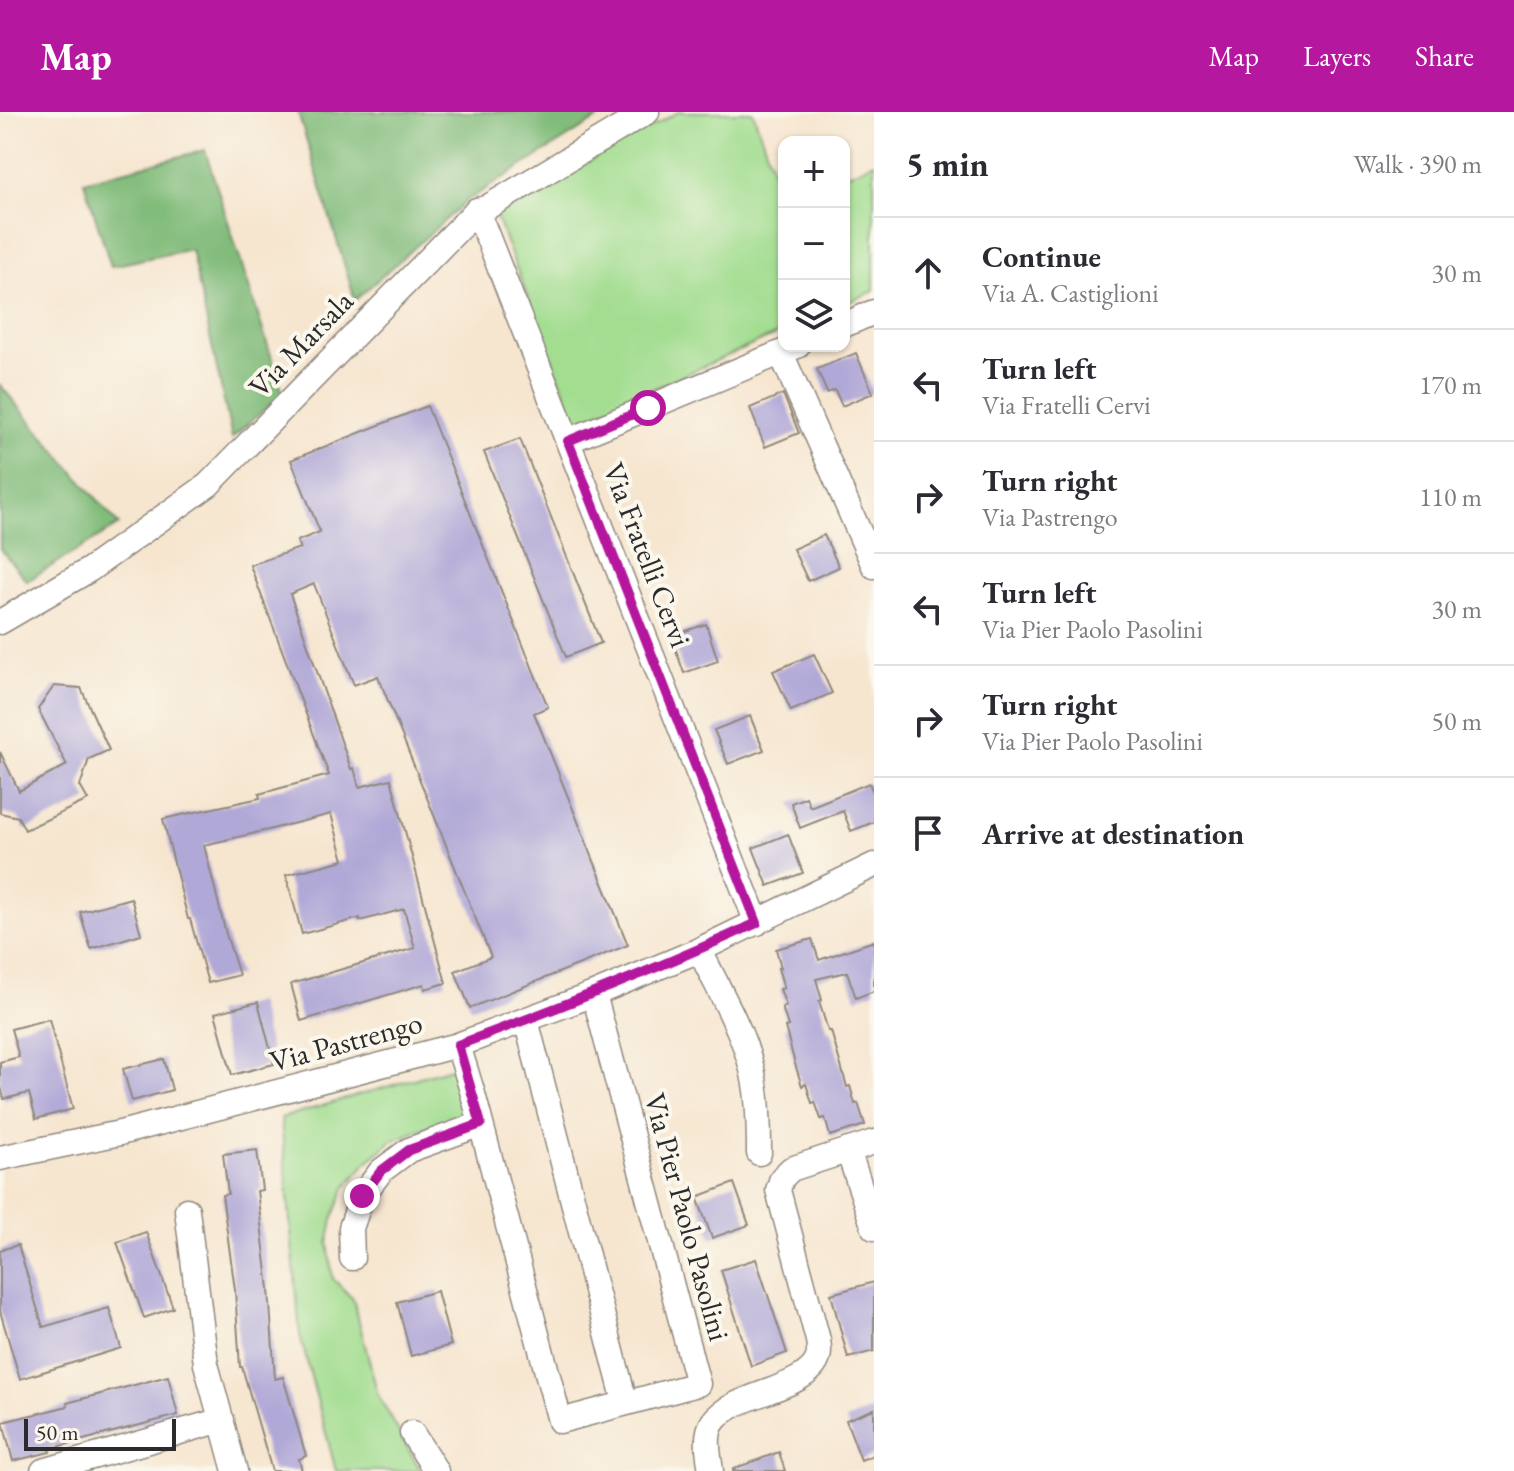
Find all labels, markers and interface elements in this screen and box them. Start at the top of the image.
text: Map [40,32,112,81]
text: Map [1209,38,1259,74]
text: Layers [1303,38,1371,74]
text: Share [1415,38,1474,74]
map controls [778,136,850,352]
button: + [778,136,850,208]
text: 5 min [906,142,989,186]
text: Walk · 390 m [1354,147,1482,181]
button: − [778,208,850,280]
text: Continue [982,237,1101,276]
icon: ahead [906,251,950,295]
text: 30 m [1432,256,1482,290]
text: Via A. Castiglioni [982,276,1159,310]
button: layers [778,280,850,352]
street label: Via Marsala [240,282,361,405]
text: Turn left [982,349,1096,388]
icon: left [906,363,950,407]
text: 170 m [1419,368,1482,402]
text: Via Fratelli Cervi [982,388,1151,422]
route start [630,390,666,426]
street label: Via Fratelli Cervi [594,457,701,653]
text: Turn right [982,461,1118,500]
icon: right [906,475,950,519]
text: 110 m [1419,480,1482,514]
text: Via Pastrengo [982,500,1118,534]
text: Turn left [982,573,1096,612]
icon: left [906,587,950,631]
text: 30 m [1432,592,1482,626]
text: Via Pier Paolo Pasolini [982,612,1203,646]
text: Turn right [982,685,1118,724]
icon: right [906,699,950,743]
text: 50 m [1432,704,1482,738]
text: Via Pier Paolo Pasolini [982,724,1203,758]
icon: arrive [906,811,950,855]
text: Arrive at destination [982,814,1244,853]
street label: Via Pastrengo [265,1002,426,1081]
street label: Via Pier Paolo Pasolini [636,1089,739,1345]
route end [344,1178,380,1214]
scale bar [24,1415,176,1451]
text: 50 m [36,1418,79,1447]

